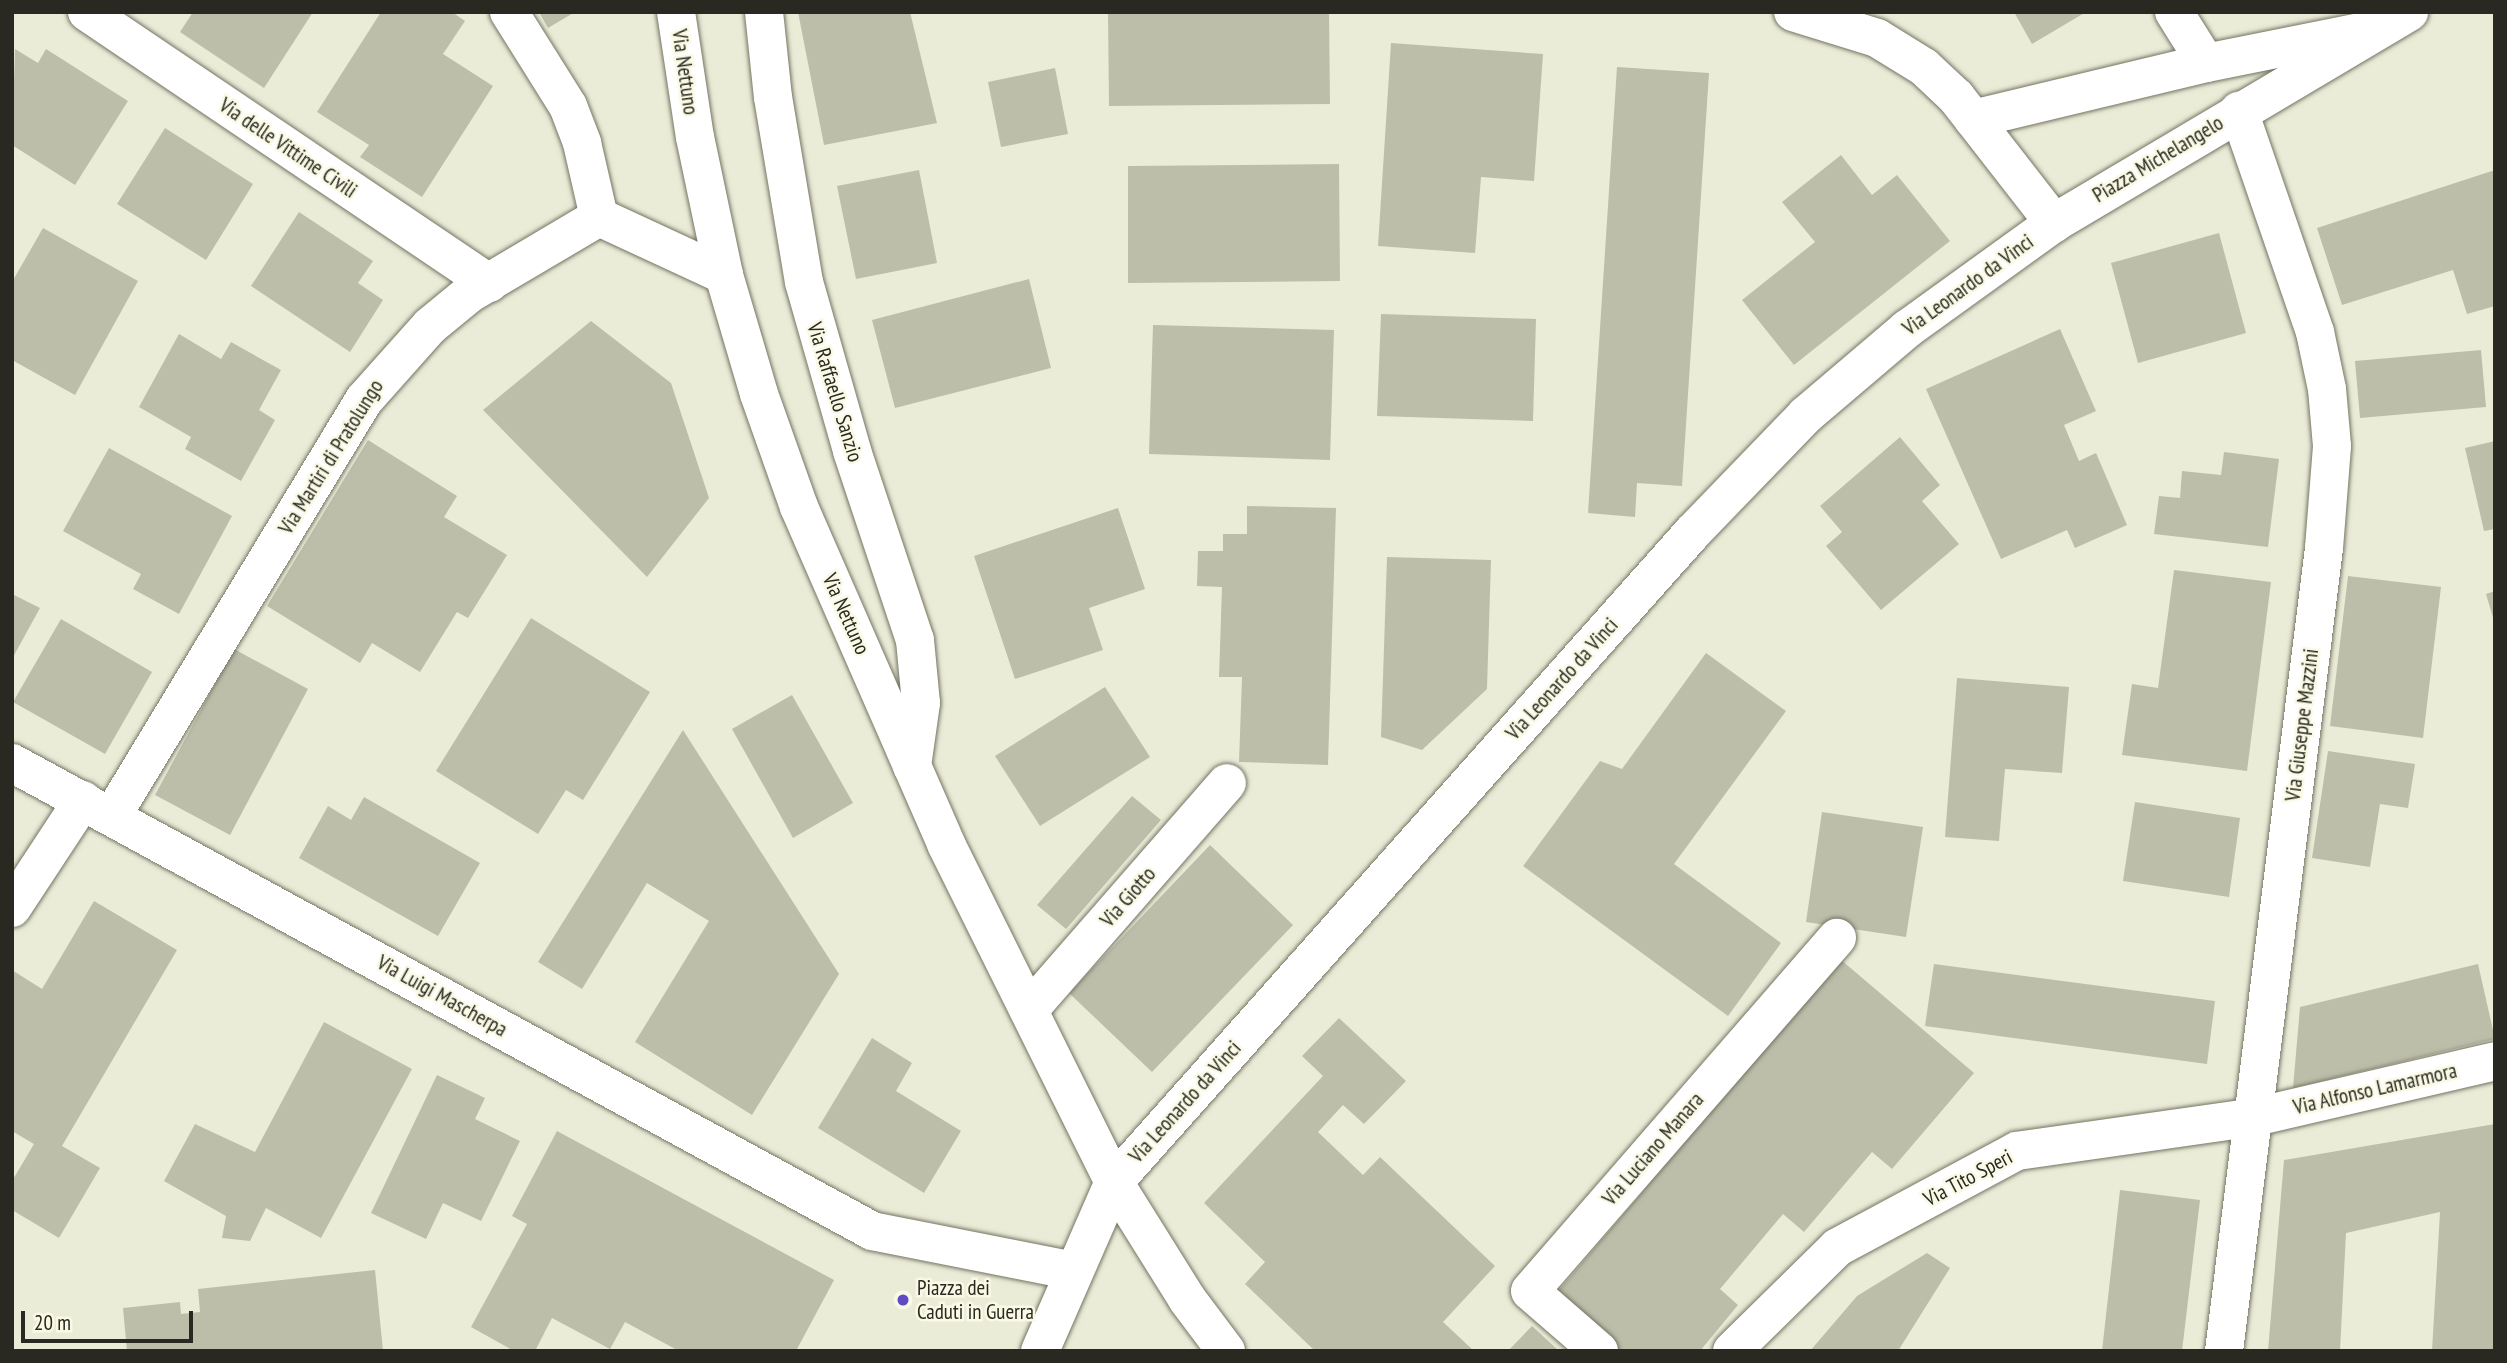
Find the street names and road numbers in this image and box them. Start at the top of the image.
street label: Via Nettuno [667,28,703,116]
street label: Via delle Vittime Civili [214,92,362,204]
street label: Piazza Michelangelo [2088,110,2228,208]
street label: Via Leonardo da Vinci [1898,229,2038,341]
street label: Via Raffaello Sanzio [802,319,868,465]
street label: Via Martiri di Pratolungo [273,375,389,539]
street label: Via Nettuno [817,570,875,658]
street label: Via Leonardo da Vinci [1500,613,1624,745]
street label: Via Giuseppe Mazzini [2280,647,2324,803]
street label: Via Giotto [1095,862,1161,932]
street label: Via Luigi Mascherpa [373,950,511,1042]
street label: Via Leonardo da Vinci [1123,1036,1247,1168]
street label: Via Alfonso Lamarmora [2290,1058,2460,1120]
street label: Via Luciano Manara [1597,1087,1709,1211]
street label: Via Tito Speri [1919,1144,2017,1212]

